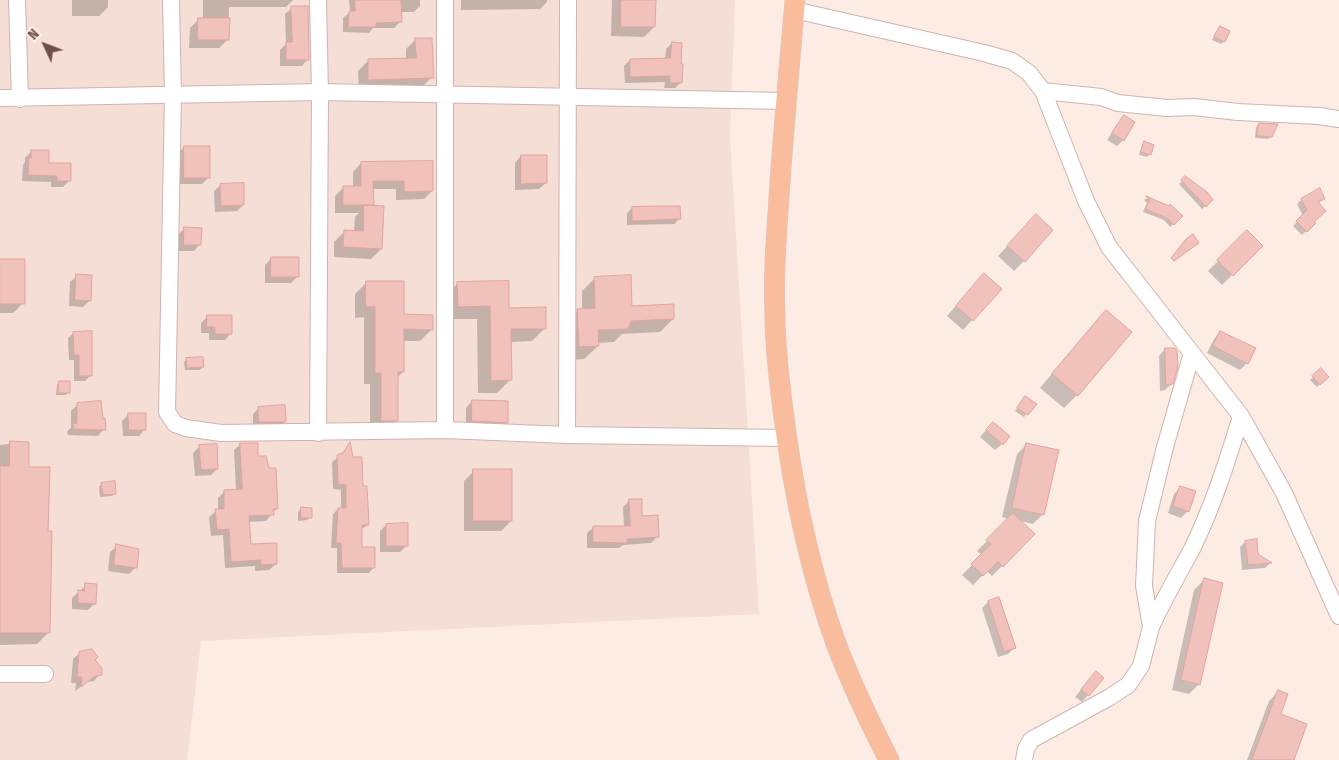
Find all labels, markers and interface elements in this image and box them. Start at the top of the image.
north arrow [20,20,70,70]
text: N [25,26,43,43]

